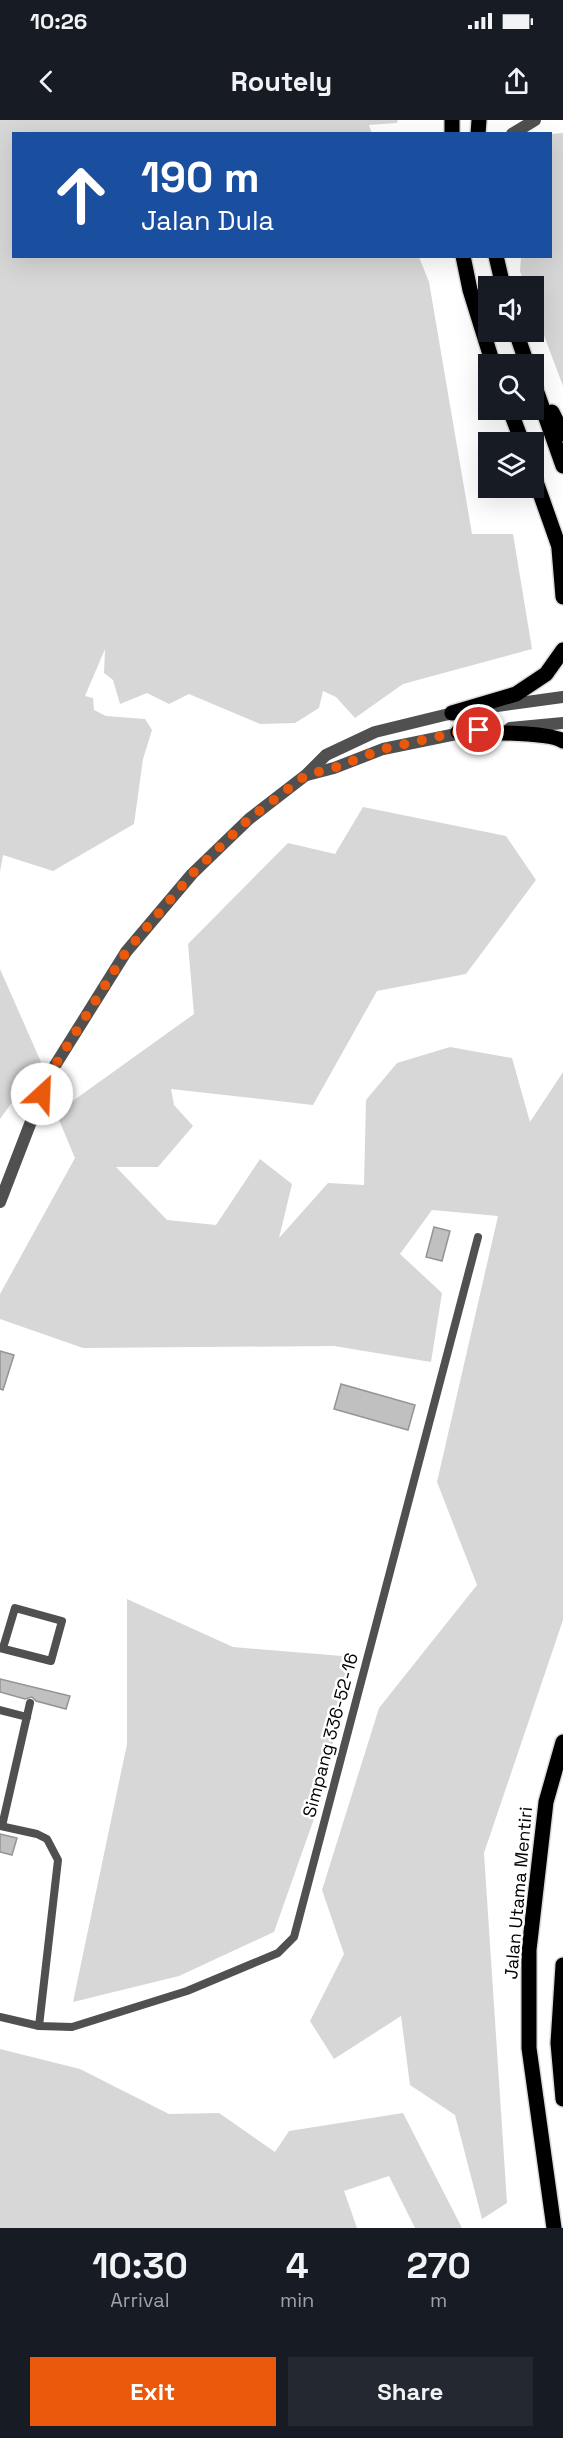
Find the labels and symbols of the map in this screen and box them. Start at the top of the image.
pin [453,704,504,755]
position arrow [10,1062,74,1126]
street label: Simpang 336-52-16 [297,1650,363,1820]
street label: Jalan Utama Mentiri [499,1806,537,1980]

